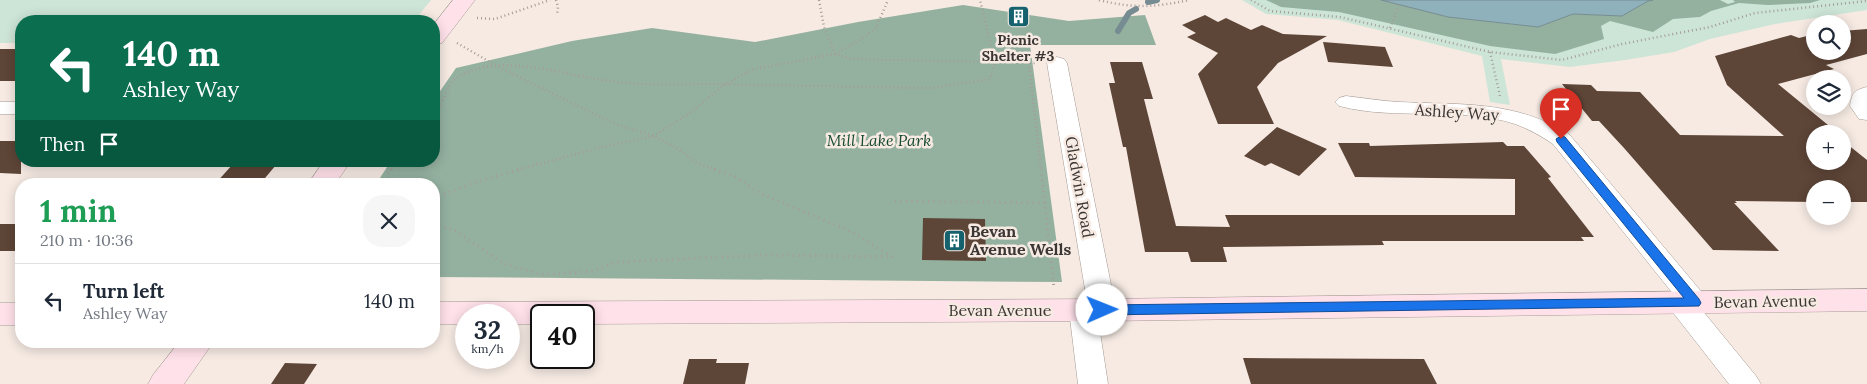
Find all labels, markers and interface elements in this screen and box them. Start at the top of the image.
building icon: Picnic Shelter #3 [1006,5,1030,29]
map controls [1806,15,1851,225]
button: search [1806,15,1851,60]
text: 140 m [123,31,220,76]
place label: Picnic Shelter #3 [982,31,1054,65]
icon: left [40,35,105,100]
button: layers [1806,70,1851,115]
text: Ashley Way [123,75,239,103]
pin [1540,88,1582,139]
icon: arrive [1547,95,1575,123]
street label: Ashley Way [1413,99,1500,125]
button: + [1806,125,1851,170]
icon: arrive [95,130,123,158]
park label: Mill Lake Park [827,130,931,150]
text: Then [40,132,85,156]
street label: Gladwin Road [1061,135,1099,240]
button: − [1806,180,1851,225]
text: 1 min [40,192,117,230]
button: close [363,195,415,247]
place label: Bevan Avenue Wells [970,221,1072,259]
building icon: Bevan Avenue Wells [942,228,966,252]
text: 210 m · 10:36 [40,230,133,250]
text: Turn left [83,279,164,303]
position arrow [1075,283,1127,335]
icon: left [40,287,68,315]
text: 140 m [364,289,415,313]
street label: Bevan Avenue [1713,290,1817,312]
street label: Bevan Avenue [949,300,1052,320]
text: Ashley Way [83,303,167,323]
speed limit sign: 40 [530,304,595,369]
text: 32 [474,314,501,346]
text: km/h [471,341,504,356]

